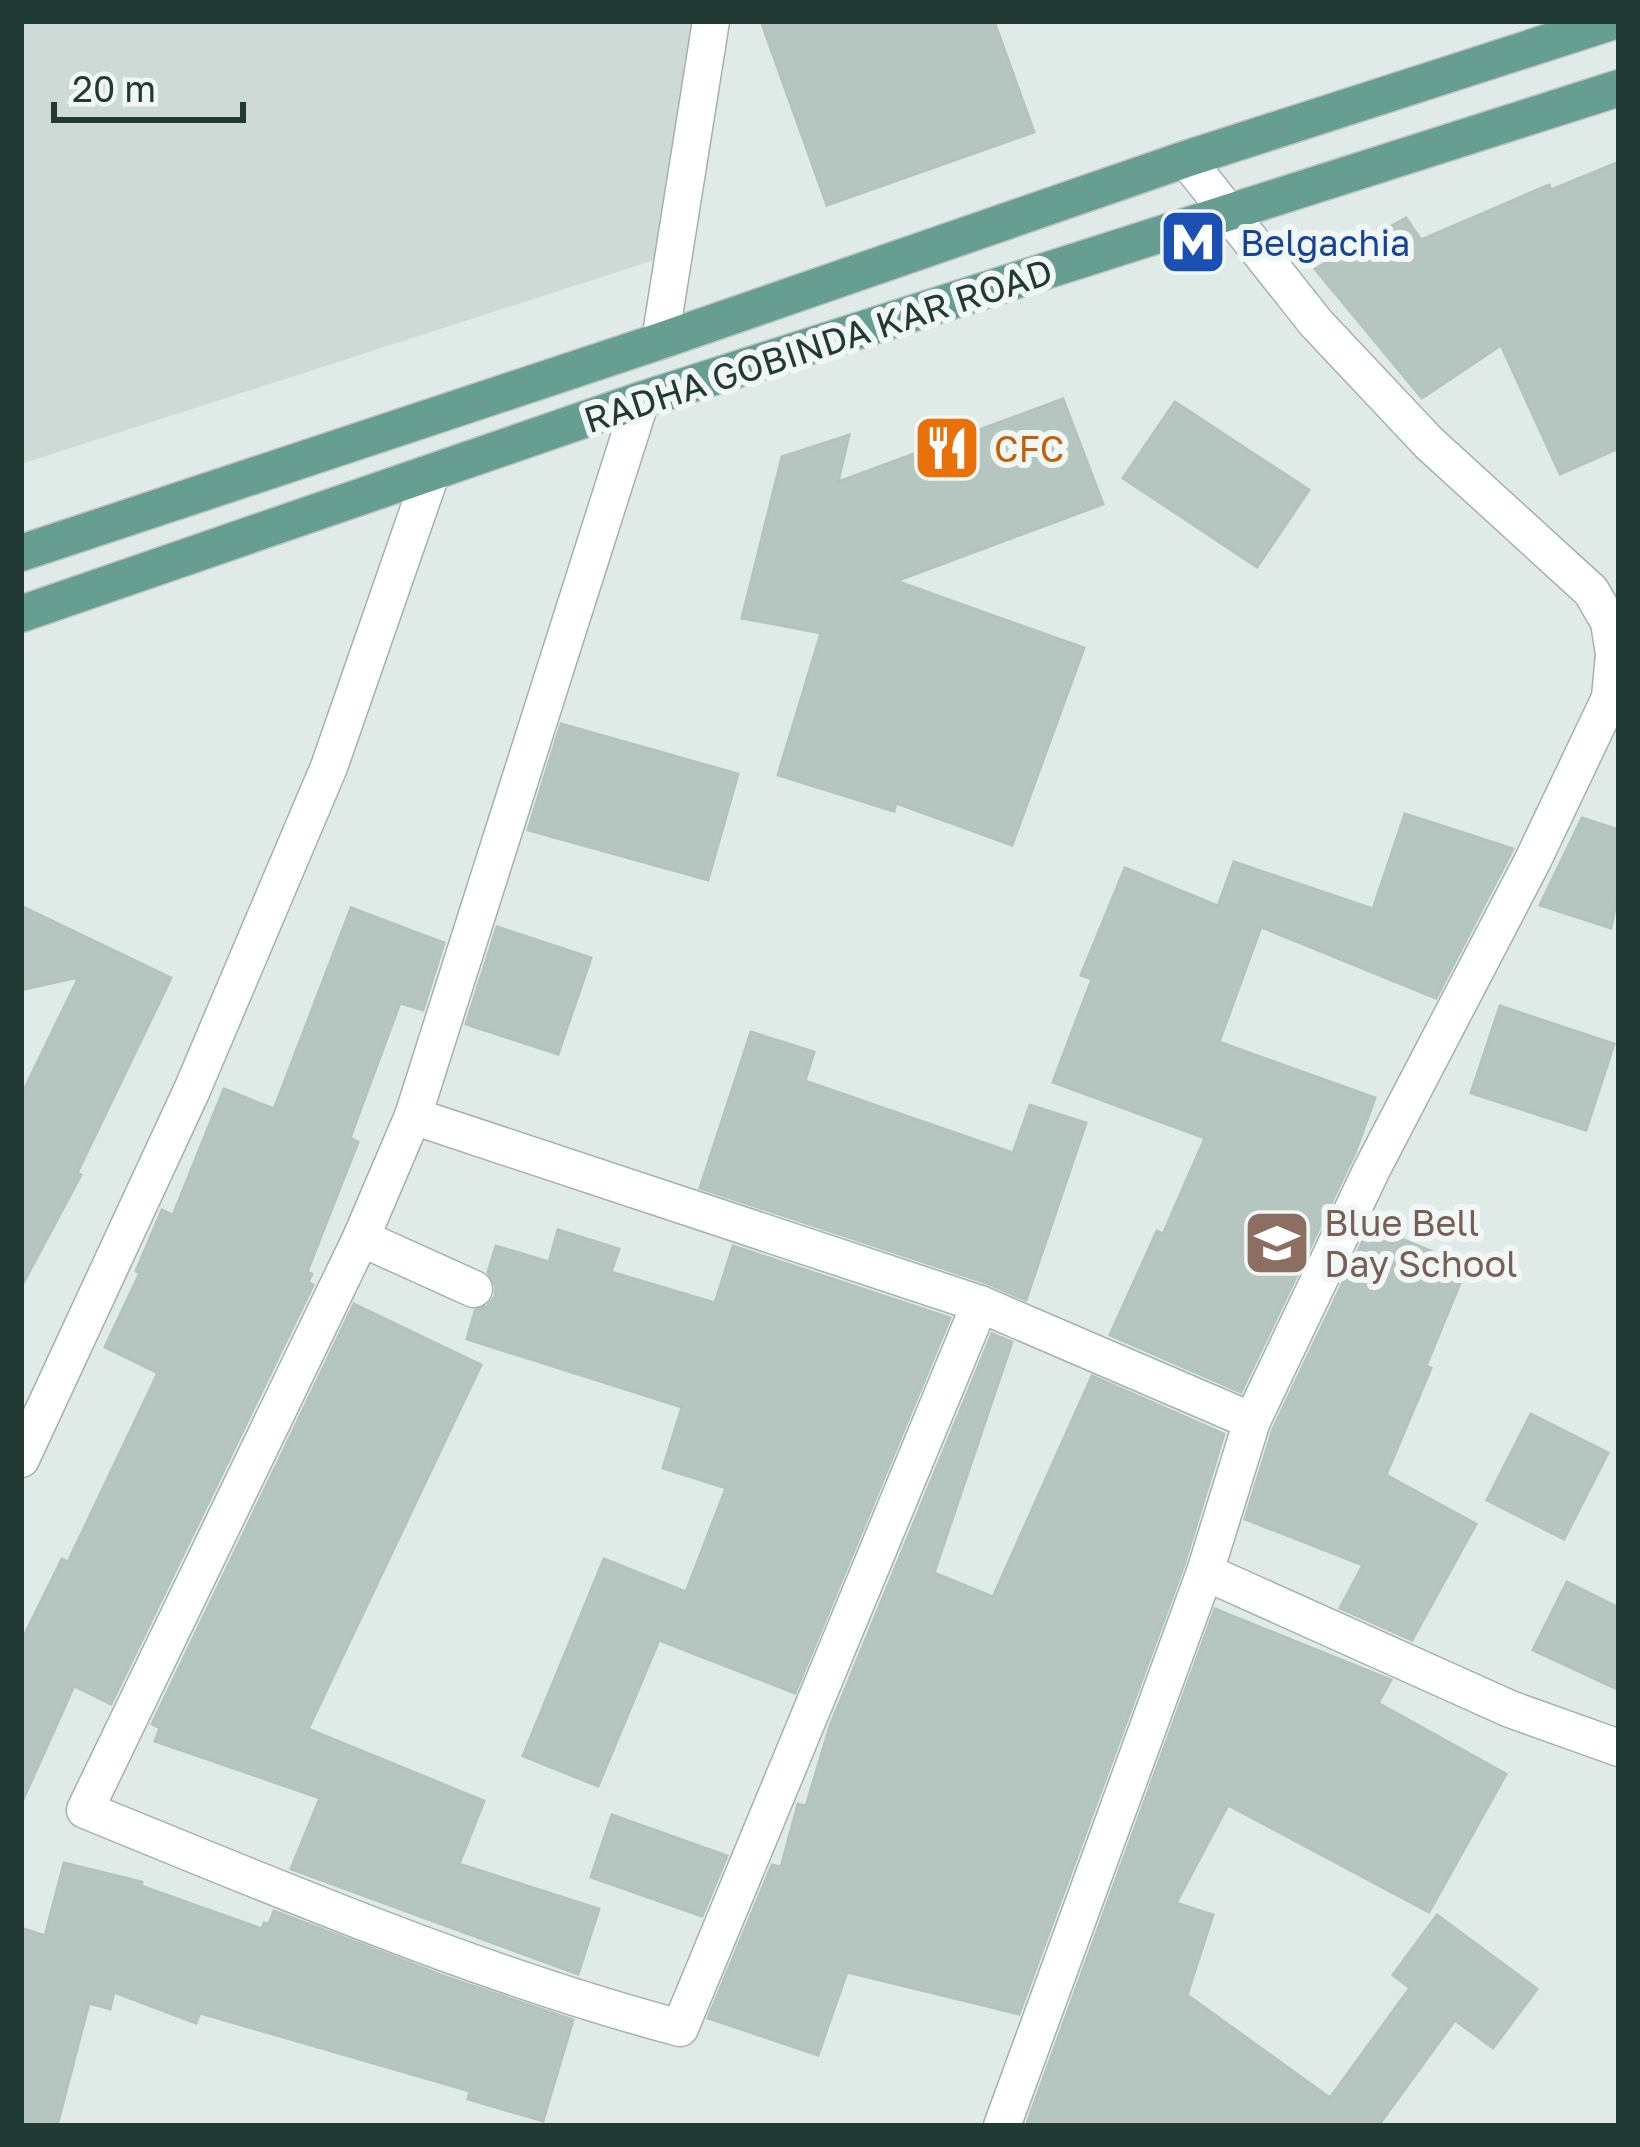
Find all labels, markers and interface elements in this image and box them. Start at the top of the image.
scale bar [54,48,243,122]
text: 20 m [72,67,156,110]
metro station icon: Belgachia [1158,207,1228,277]
place label: Belgachia [1240,221,1410,264]
street label: RADHA GOBINDA KAR ROAD [579,249,1057,441]
restaurant icon: CFC [912,413,982,483]
place label: CFC [994,427,1064,470]
place label: Blue Bell Day School [1324,1201,1518,1285]
school or university icon: Blue Bell Day School [1242,1208,1312,1278]

